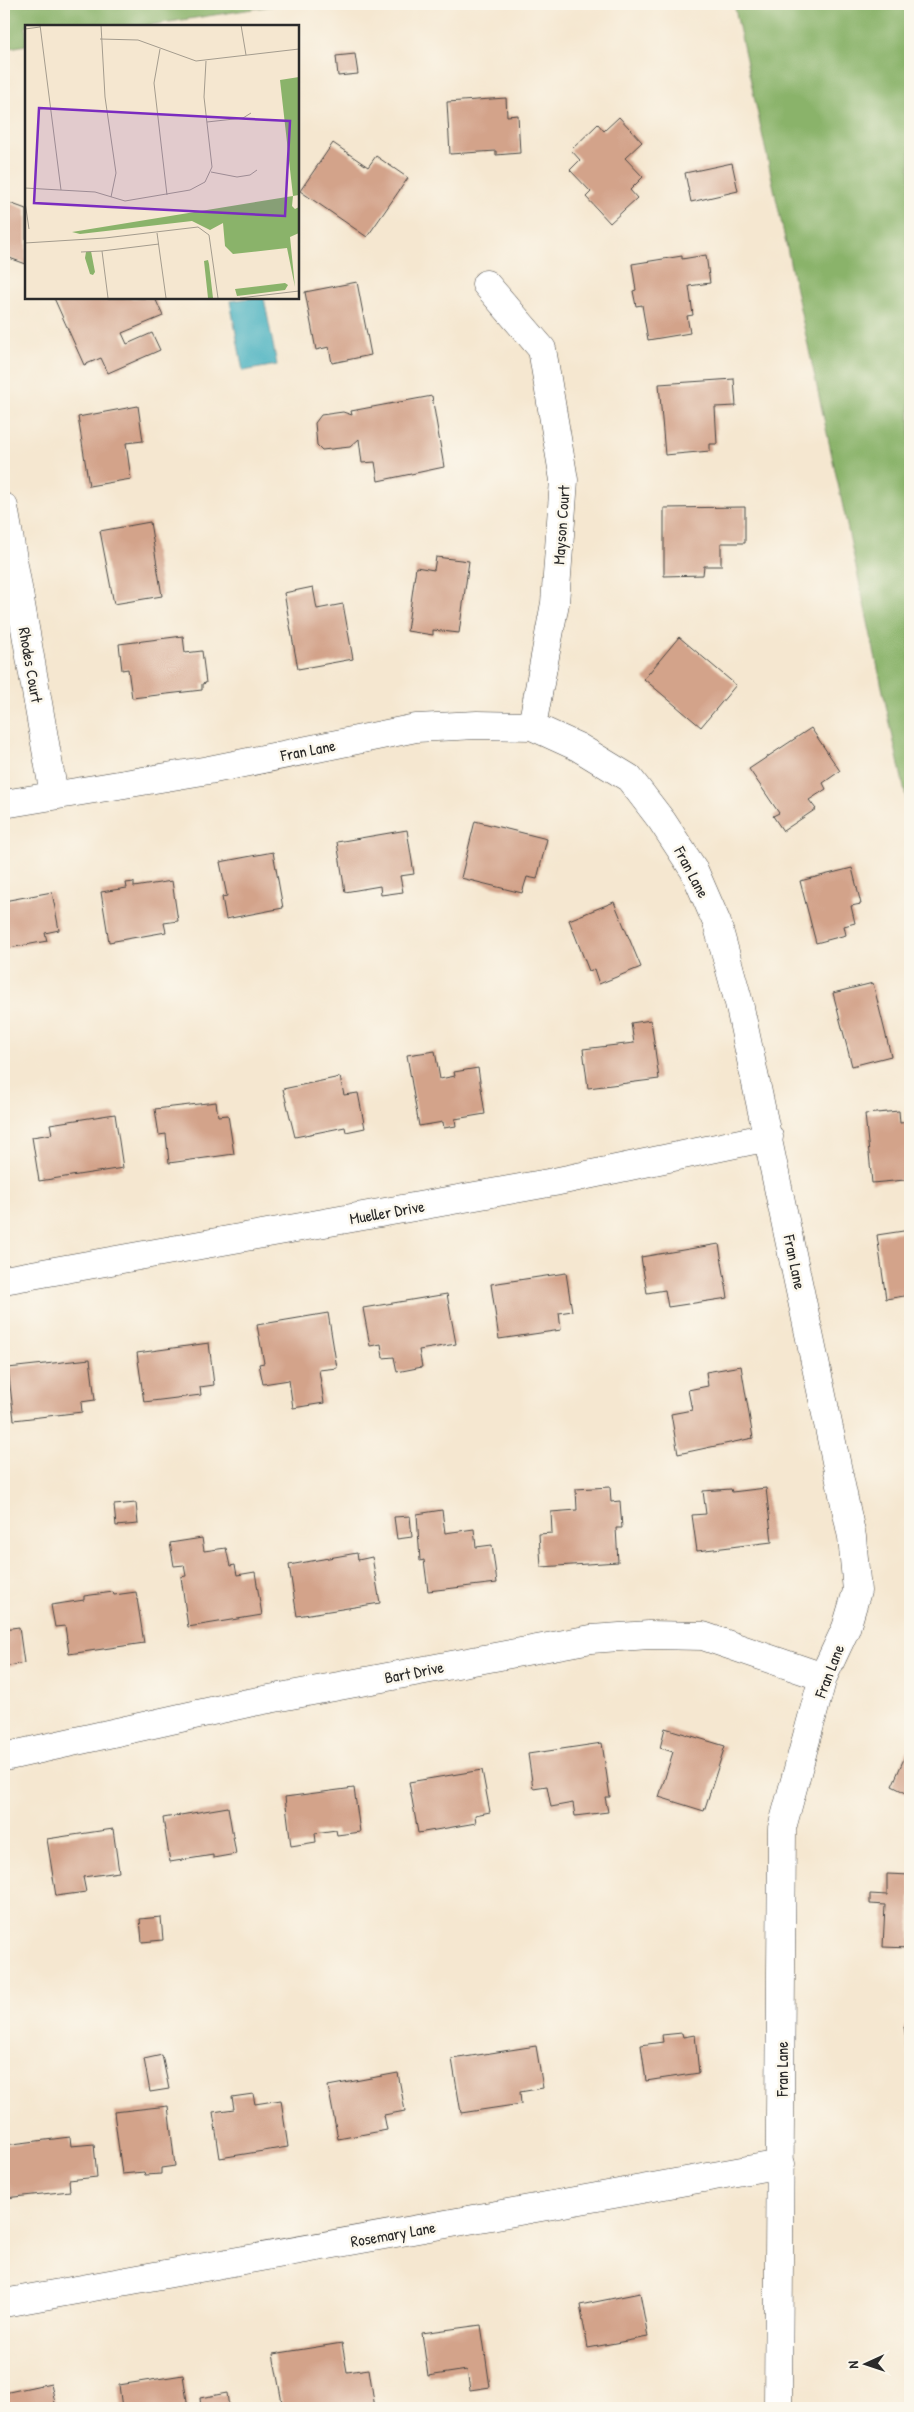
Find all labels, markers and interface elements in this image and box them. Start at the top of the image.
inset map [25,25,299,299]
street label: Mayson Court [547,484,575,565]
street label: Rhodes Court [14,626,49,705]
street label: Fran Lane [278,734,338,766]
street label: Fran Lane [669,842,715,902]
street label: Mueller Drive [348,1195,427,1229]
street label: Fran Lane [778,1232,812,1292]
street label: Fran Lane [808,1641,849,1702]
street label: Bart Drive [383,1655,446,1689]
street label: Fran Lane [771,2041,793,2098]
street label: Rosemary Lane [349,2216,438,2252]
north arrow [842,2340,892,2390]
text: N [843,2360,862,2369]

